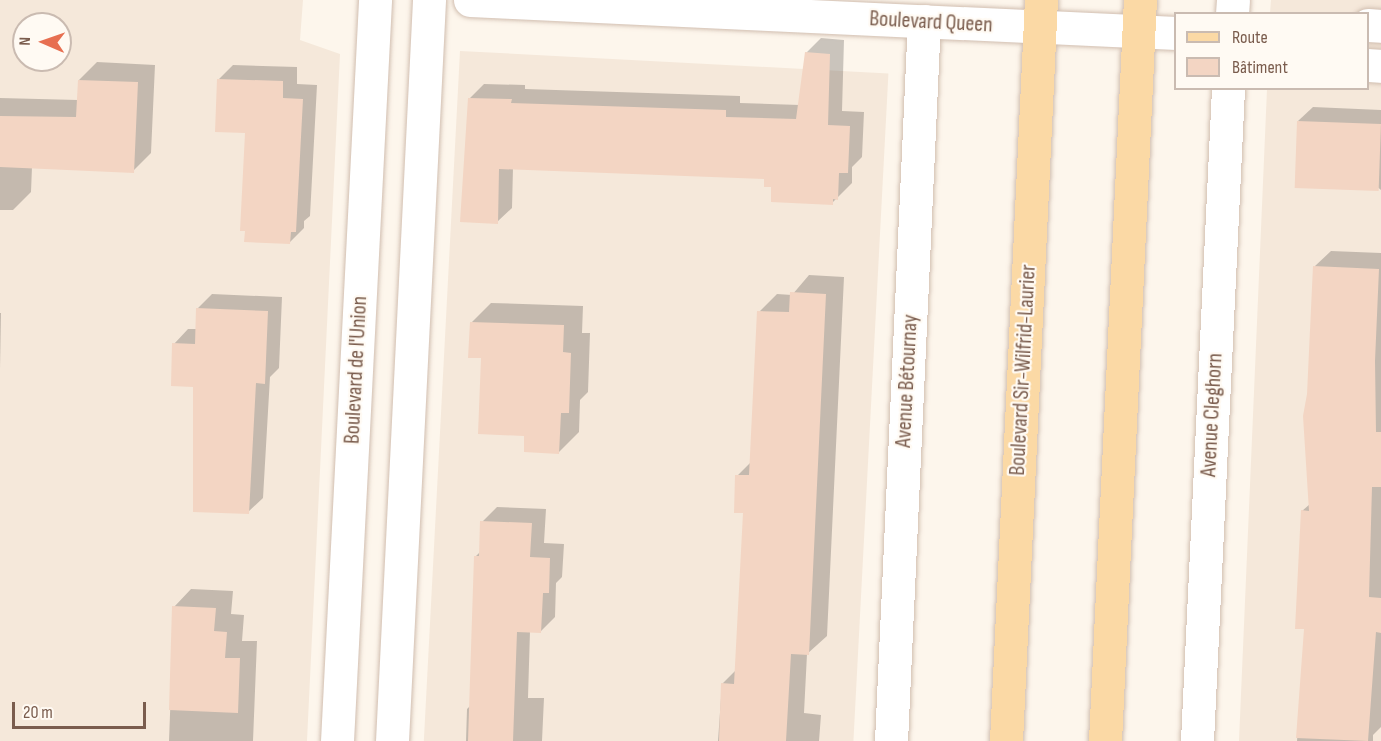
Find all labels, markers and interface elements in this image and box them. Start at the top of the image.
street label: Boulevard Queen [869,6,993,38]
north arrow [12,12,72,72]
legend [1174,12,1369,90]
text: Route [1232,27,1268,48]
text: N [16,37,35,46]
text: Bâtiment [1232,57,1288,78]
street label: Boulevard Sir-Wilfrid-Laurier [1004,264,1042,476]
street label: Boulevard de l'Union [339,295,373,445]
street label: Avenue Bétournay [890,314,924,448]
street label: Avenue Cleghorn [1196,352,1228,478]
scale bar [15,690,148,728]
text: 20 m [23,702,53,723]

